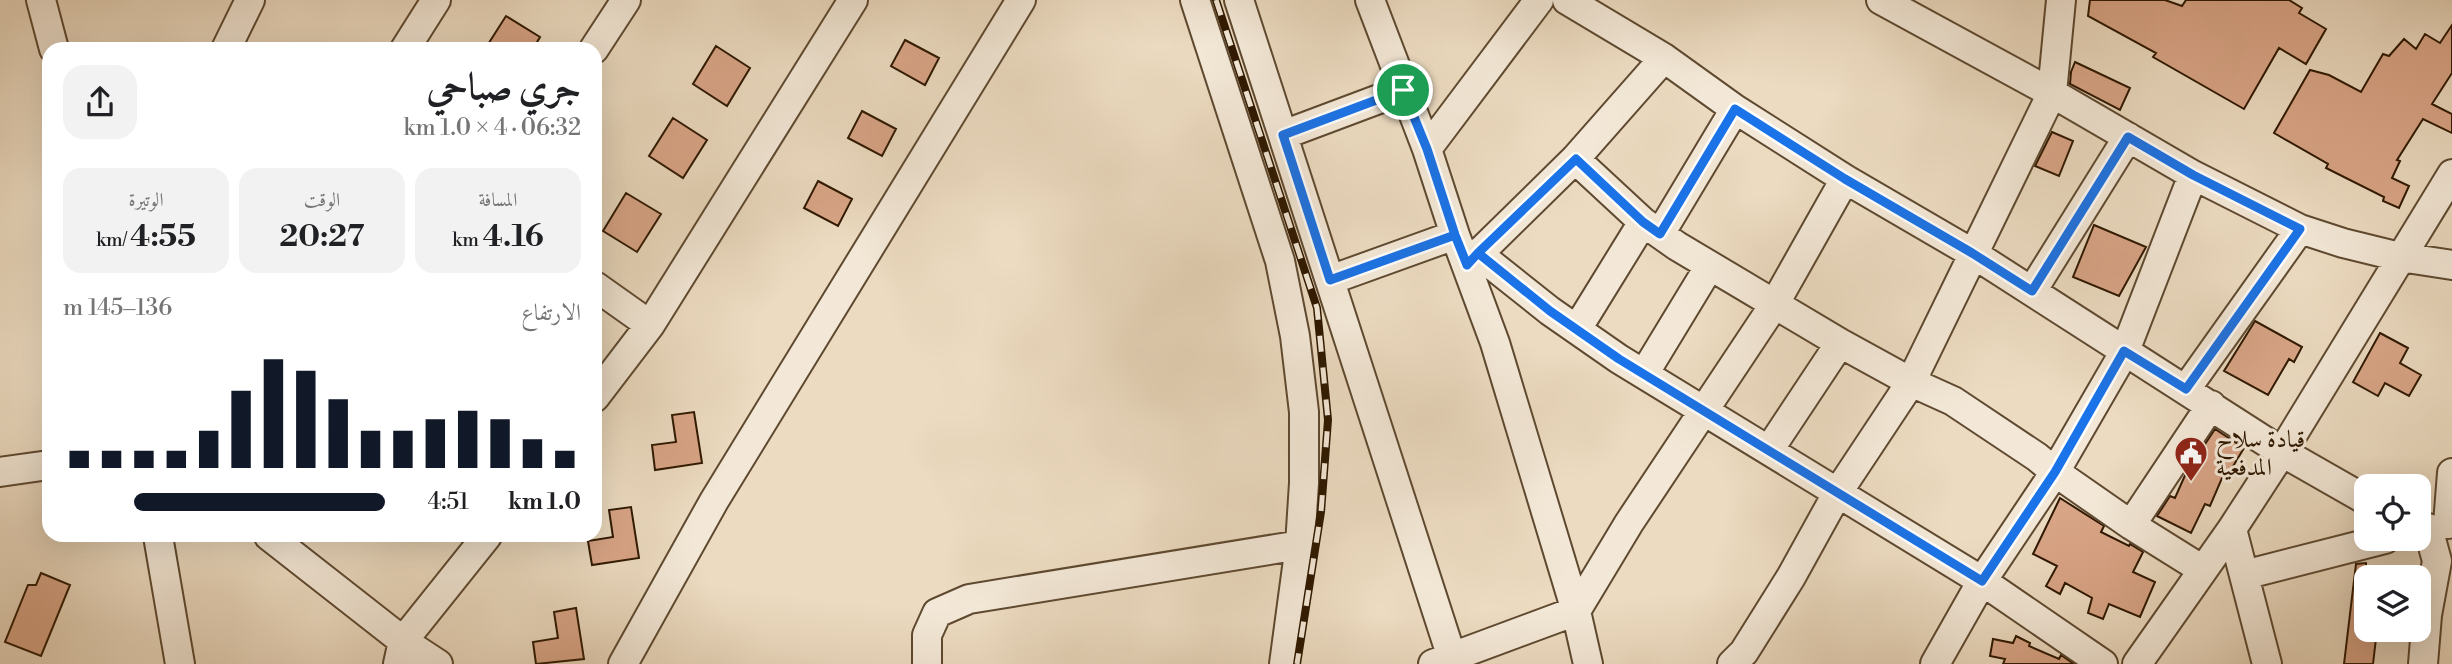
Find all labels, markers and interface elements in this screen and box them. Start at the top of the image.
pin [1373,60,1433,120]
text: جري صباحي [427,64,581,111]
button: share [63,65,137,139]
icon: arrive [1384,71,1422,109]
text: 06:32 · 4 × 1.0 km [403,114,581,142]
text: الوتيرة [128,188,164,212]
text: الوقت [304,188,340,212]
text: المسافة [479,188,517,212]
text: 4:55 [130,218,196,256]
text: 20:27 [280,218,365,256]
text: 4.16 [483,218,544,256]
text: /km [96,228,130,252]
text: km [452,228,483,252]
text: 136–145 m [63,294,172,322]
text: الارتفاع [521,299,581,327]
place label: قيادة سلاح المدفعية [2216,425,2305,483]
public building icon: قيادة سلاح المدفعية [2172,434,2210,483]
map controls [2354,474,2431,642]
button: locate [2354,474,2431,551]
text: 4:51 [428,488,469,516]
text: 1.0 km [508,488,581,516]
button: layers [2354,565,2431,642]

